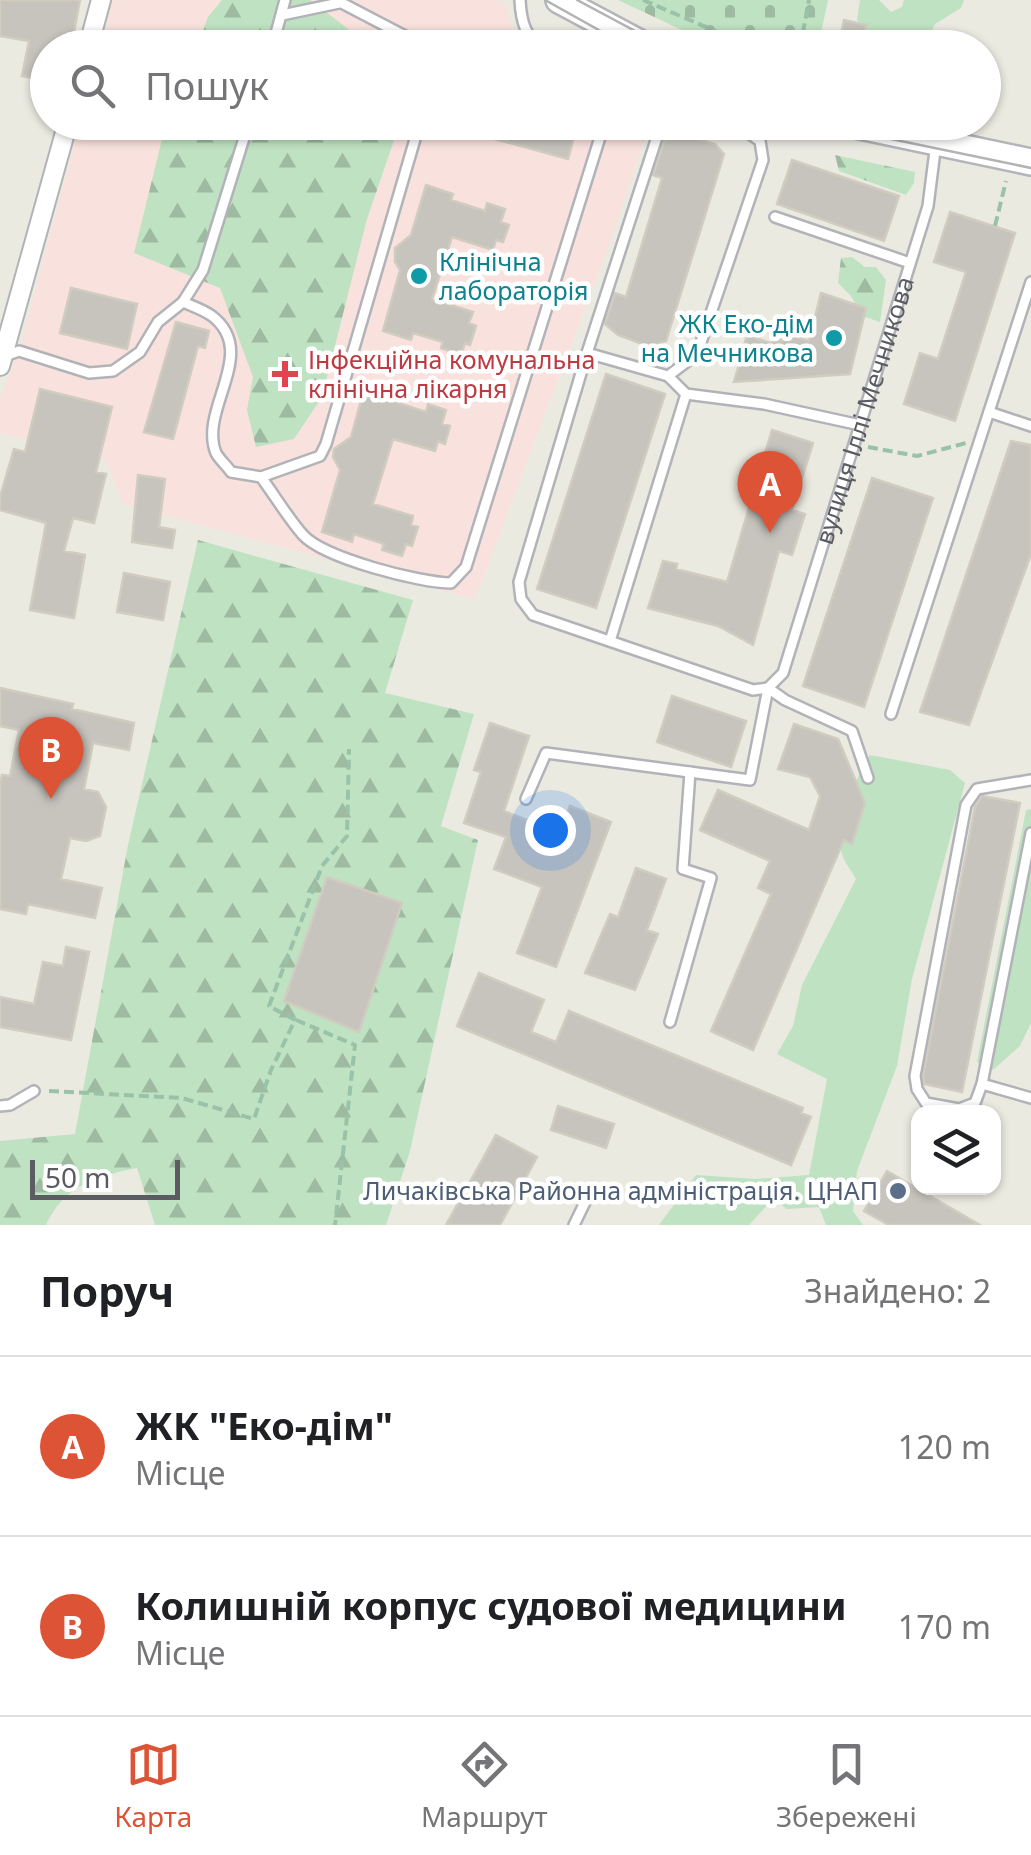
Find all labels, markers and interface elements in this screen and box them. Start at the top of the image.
search box [30,30,1001,140]
icon: search [65,58,120,113]
text: Пошук [145,59,269,111]
place label: Клінічна лабораторія [439,244,589,307]
marker: Клінічна лабораторія [408,265,430,287]
street label: вулиця Іллі Мечникова [806,272,921,548]
place label: ЖК Еко-дім на Мечникова [641,306,814,369]
marker: ЖК Еко-дім на Мечникова [823,327,845,349]
place label: Інфекційна комунальна клінічна лікарня [308,342,595,405]
marker: Інфекційна комунальна клінічна лікарня [272,361,298,387]
pin: A [738,450,802,533]
pin: B [18,716,84,799]
your location [525,805,576,856]
map controls [911,1105,1001,1195]
button: layers [911,1105,1001,1195]
scale bar [30,1155,180,1200]
text: 50 m [45,1158,111,1196]
place label: Личаківська Районна адміністрація. ЦНАП [363,1173,878,1207]
marker: Личаківська Районна адміністрація. ЦНАП [887,1180,909,1202]
text: Поруч [40,1262,174,1319]
text: Знайдено: 2 [804,1269,991,1312]
text: ЖК "Еко-дім" [135,1399,393,1451]
text: A [61,1425,84,1468]
text: 120 m [898,1425,991,1468]
text: Місце [135,1451,225,1494]
text: Колишній корпус судової медицини [135,1579,847,1631]
text: B [62,1605,83,1648]
text: 170 m [898,1605,991,1648]
text: Місце [135,1631,225,1674]
tab: Карта [114,1737,192,1835]
tab: Маршрут [421,1737,547,1835]
tab: Збережені [776,1737,917,1835]

